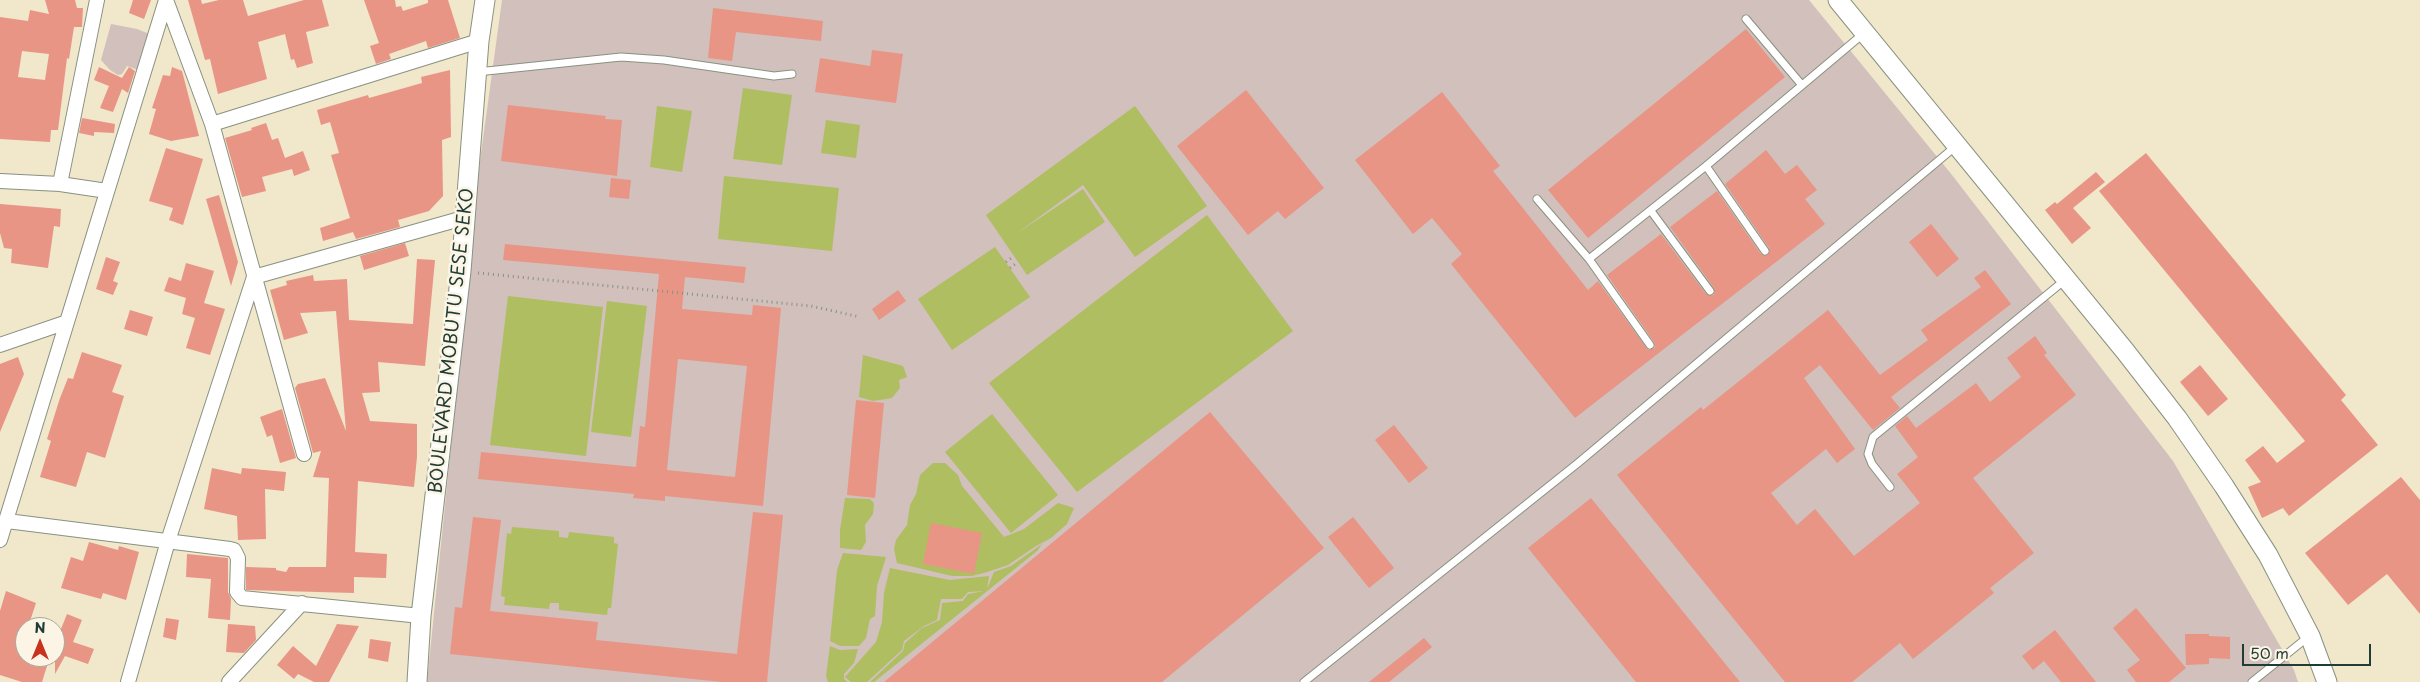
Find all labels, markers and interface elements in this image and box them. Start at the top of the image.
street label: BOULEVARD MOBUTU SESE SEKO [425,187,479,495]
north arrow [15,617,65,667]
text: N [34,617,46,638]
scale bar [2245,634,2374,666]
text: 50 m [2250,641,2289,664]

